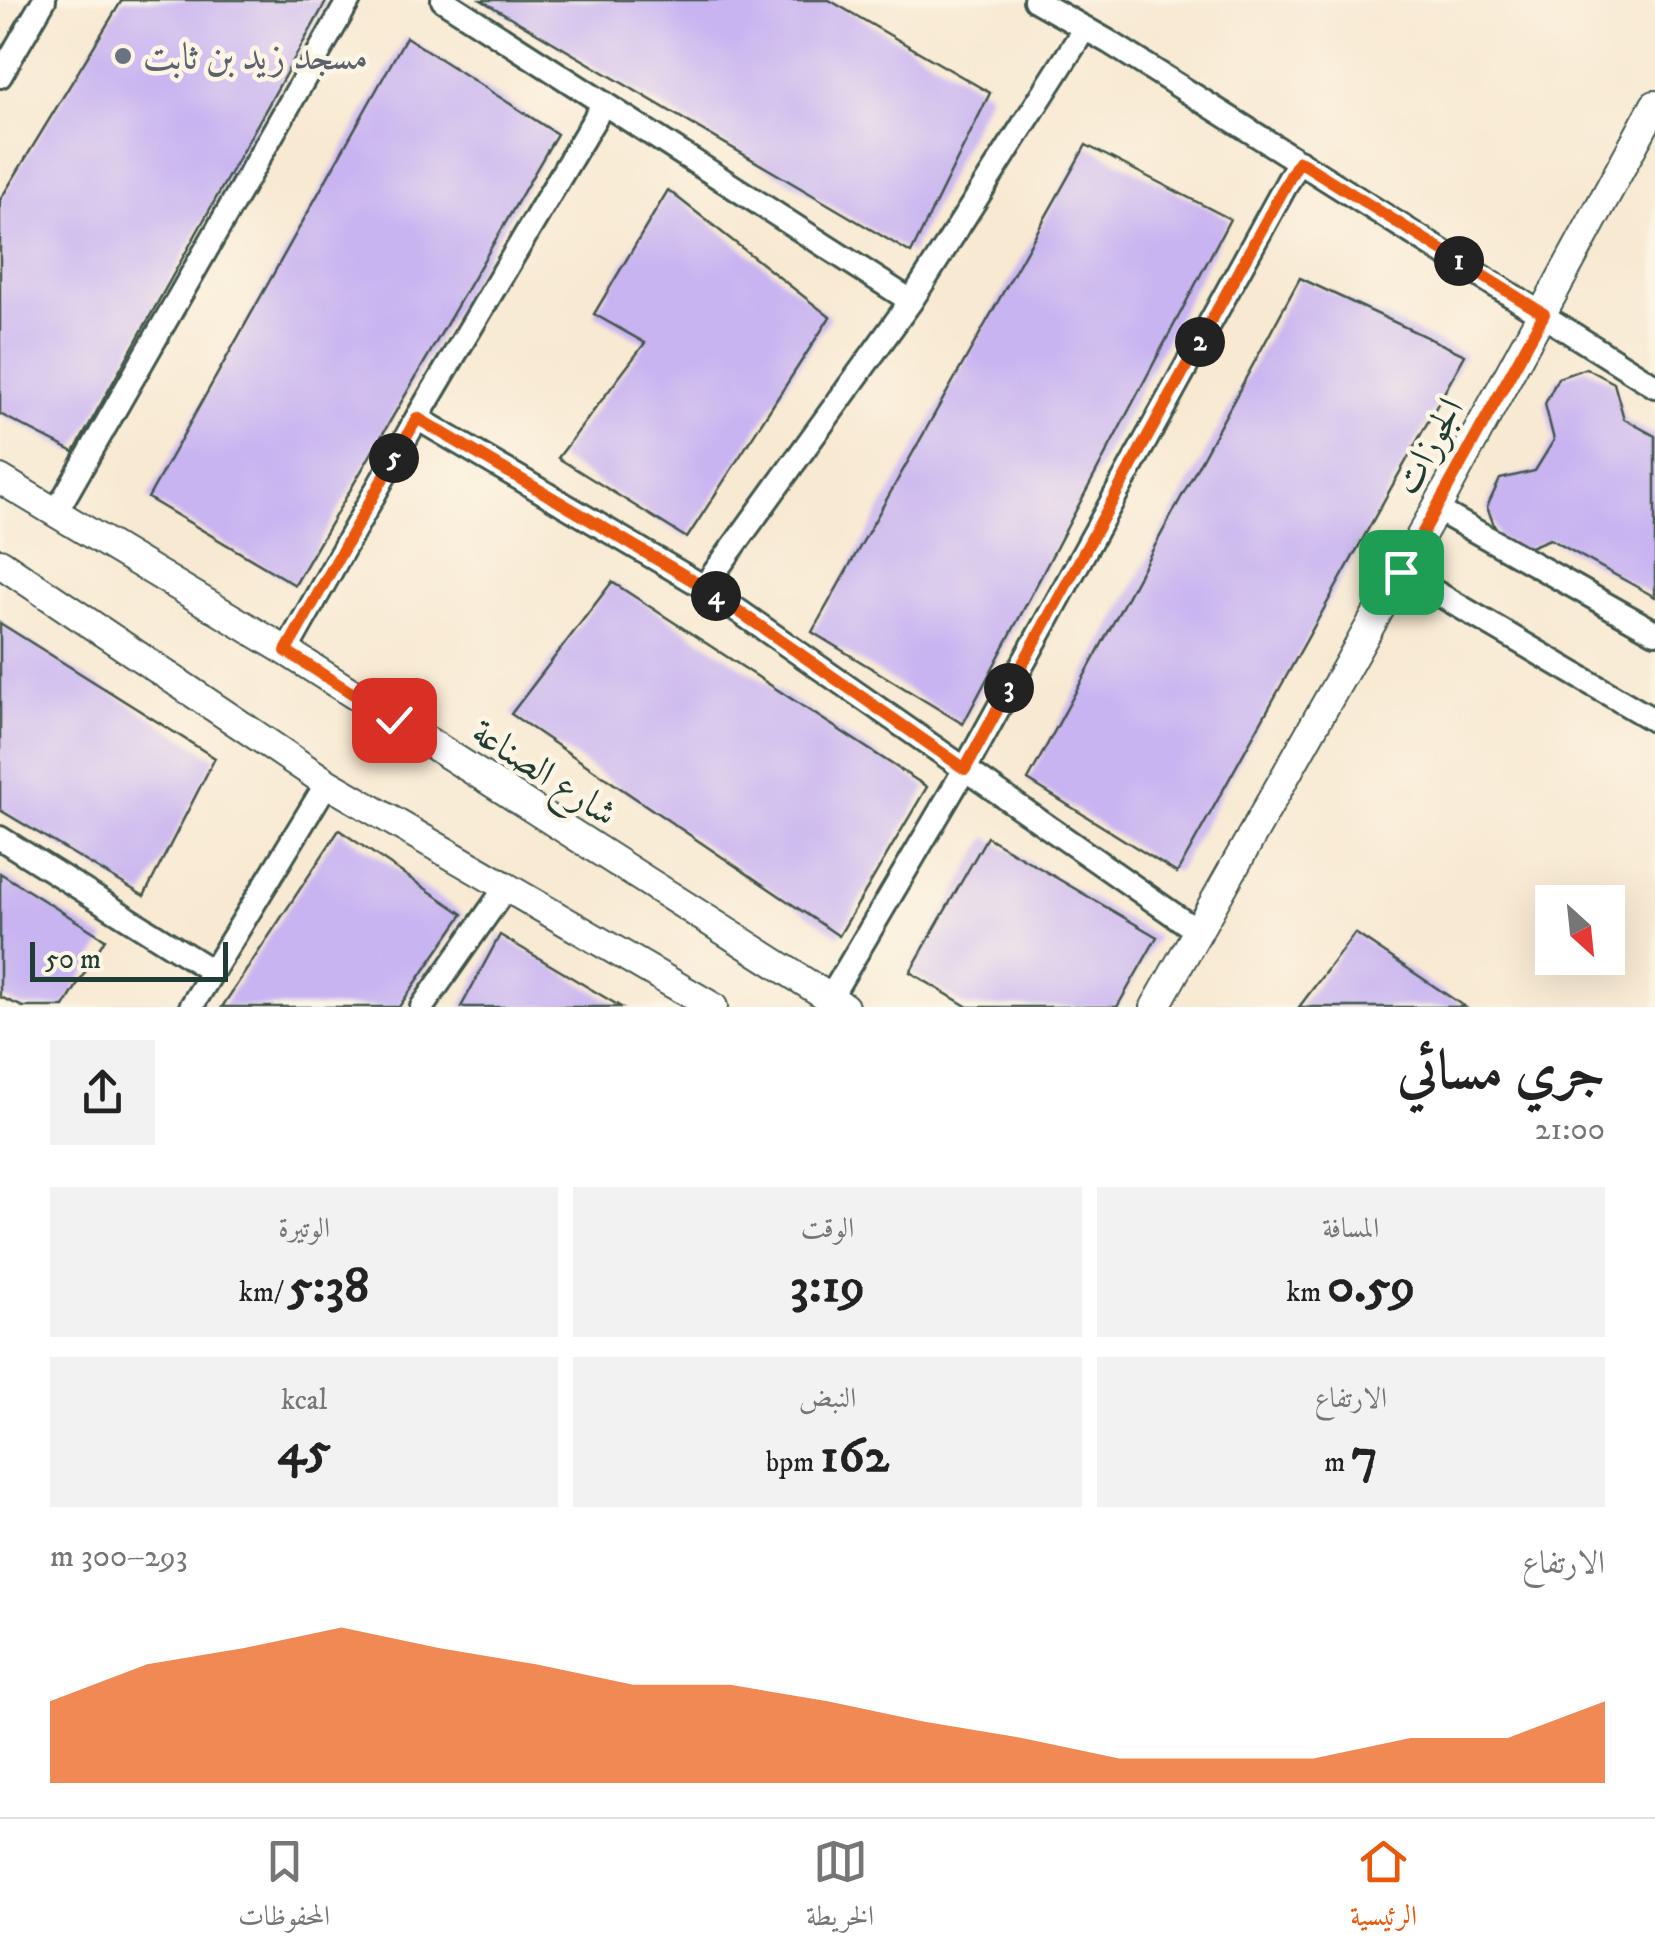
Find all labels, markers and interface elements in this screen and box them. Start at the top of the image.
place label: مسجد زيد بن ثابت [143,34,368,82]
marker: مسجد زيد بن ثابت [112,45,134,67]
pin: 1 [1434,236,1484,286]
text: 1 [1454,243,1464,278]
pin: 2 [1175,317,1225,367]
text: 2 [1193,324,1207,359]
street label: الجوزات [1384,390,1476,504]
pin: 5 [369,433,419,483]
text: 5 [387,440,401,475]
pin [1359,530,1444,615]
icon: arrive [1374,545,1429,600]
pin: 4 [691,571,741,621]
text: 4 [708,578,724,613]
pin: 3 [984,663,1034,713]
text: 3 [1004,670,1014,705]
pin [352,678,437,763]
icon: check [367,693,422,748]
street label: شارع الصناعة [459,709,626,843]
north arrow [1535,885,1625,975]
map controls [1535,885,1625,975]
scale bar [30,937,228,981]
text: 50 m [45,942,101,977]
text: جري مسائي [1397,1038,1605,1107]
button: share [50,1040,155,1145]
text: 21:00 [1535,1110,1605,1150]
text: الوتيرة [278,1211,330,1246]
text: الوقت [801,1211,854,1246]
text: المسافة [1322,1211,1379,1246]
text: 5:38 [288,1255,369,1318]
text: 3:19 [790,1255,865,1318]
text: 0.59 [1327,1255,1415,1318]
text: /km [239,1275,288,1310]
text: km [1286,1275,1327,1310]
text: النبض [799,1381,856,1416]
text: الارتفاع [1315,1381,1387,1416]
text: kcal [281,1383,327,1418]
text: 45 [278,1418,331,1481]
text: 162 [820,1425,889,1488]
text: 7 [1351,1425,1378,1488]
text: bpm [766,1445,820,1480]
text: m [1324,1445,1351,1480]
text: 293–300 m [50,1537,188,1577]
text: الارتفاع [1522,1544,1605,1584]
tab: المحفوظات [238,1834,330,1943]
tab: الخريطة [806,1834,874,1943]
tab: الرئيسية [1350,1834,1417,1943]

